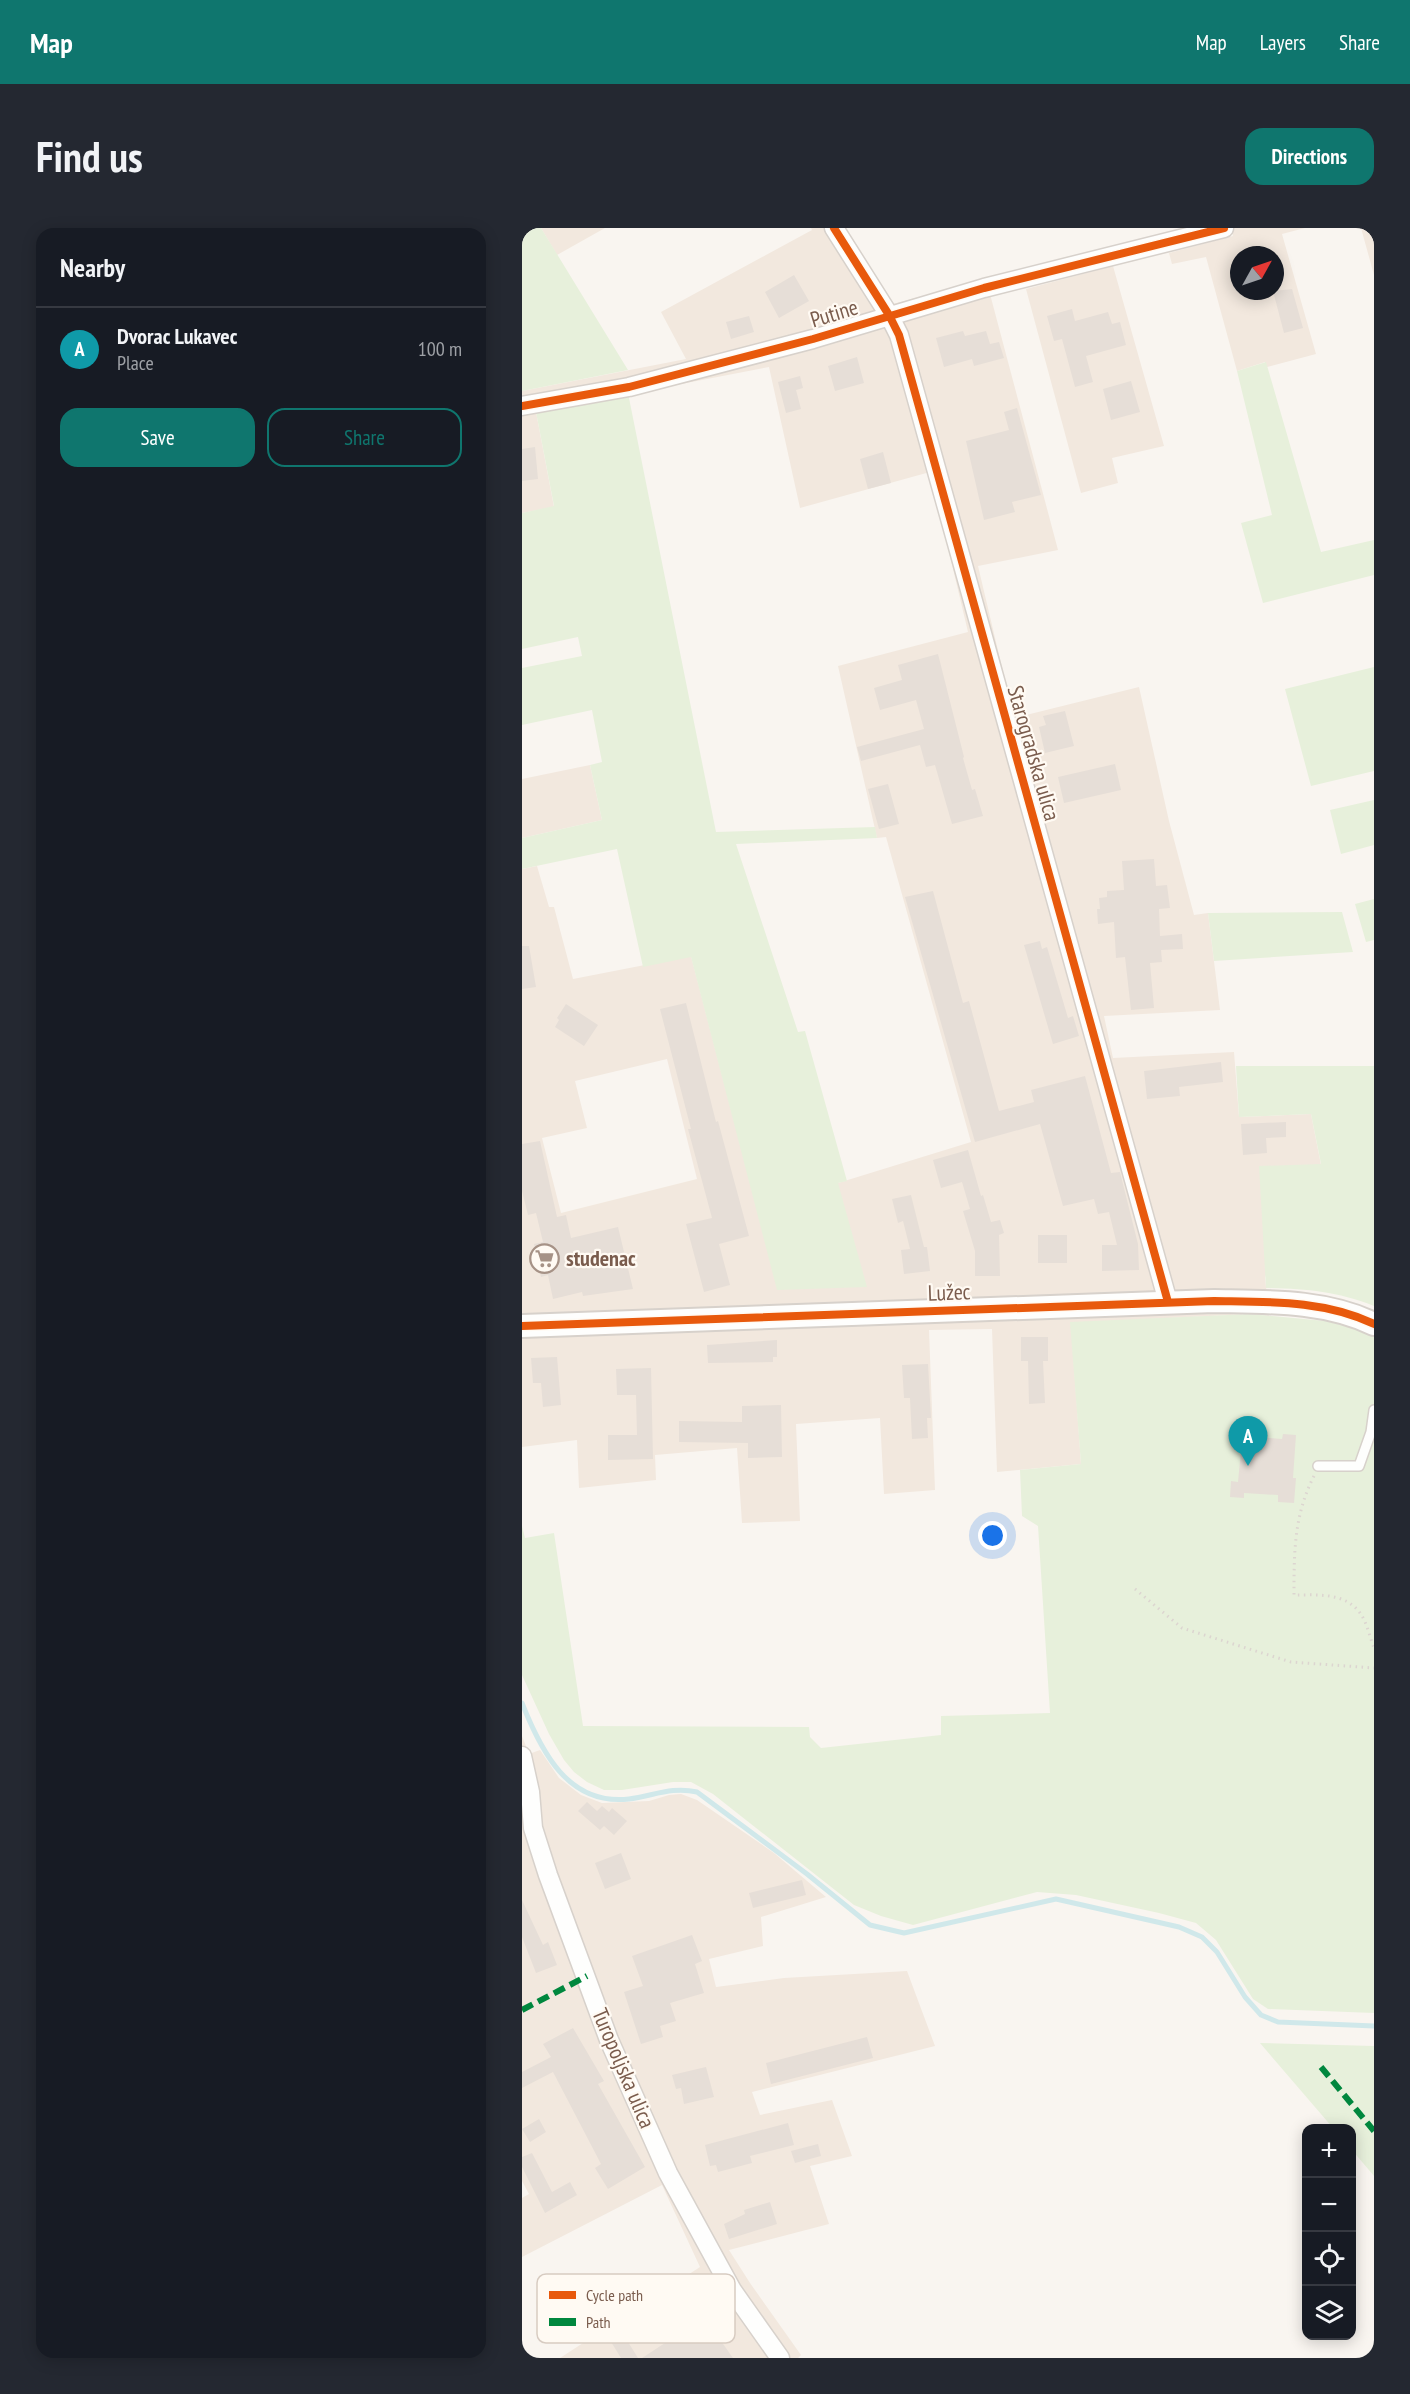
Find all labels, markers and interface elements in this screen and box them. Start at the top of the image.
text: Map [30,24,73,61]
text: Map [1196,29,1227,56]
text: Layers [1260,29,1306,56]
text: Share [1339,29,1380,56]
button: Directions [1245,128,1374,185]
text: Find us [36,129,143,184]
north arrow [1230,246,1284,300]
text: Nearby [60,251,125,284]
street label: Putine [807,293,861,333]
text: Dvorac Lukavec [117,322,237,350]
text: A [74,336,85,362]
text: 100 m [418,336,462,362]
text: Place [117,350,154,376]
button: Save [60,408,255,467]
button: Share [267,408,462,467]
street label: Starogradska ulica [1001,682,1067,824]
supermarket icon: studenac [529,1242,561,1274]
place label: studenac [566,1244,636,1272]
street label: Lužec [927,1277,971,1307]
pin: A [1228,1416,1268,1466]
your location [978,1521,1007,1550]
street label: Turopoljska ulica [586,2004,662,2132]
map controls [1302,2124,1356,2340]
button: + [1302,2124,1356,2178]
button: − [1302,2178,1356,2232]
button: locate [1302,2232,1356,2286]
legend [537,2274,735,2343]
text: Cycle path [586,2285,643,2305]
button: layers [1302,2286,1356,2340]
text: Path [586,2312,611,2332]

